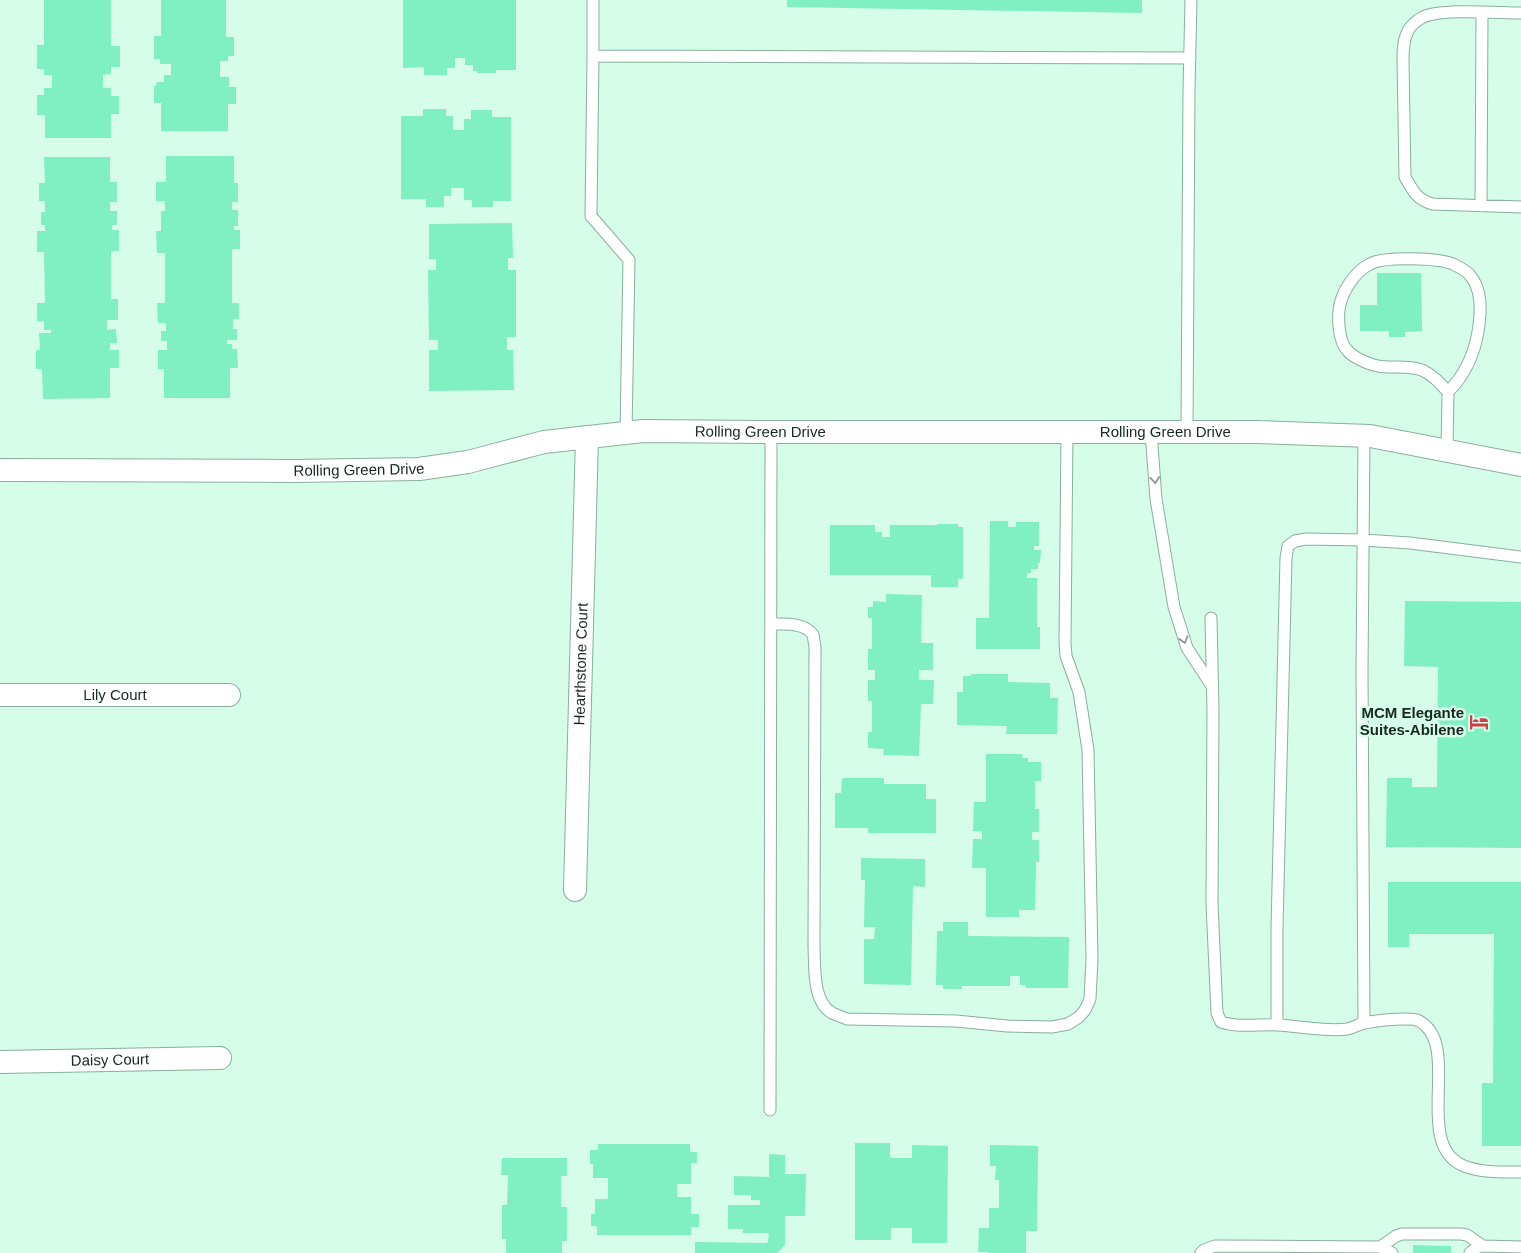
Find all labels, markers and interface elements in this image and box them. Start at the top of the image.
street label: Rolling Green Drive [695,422,826,440]
street label: Rolling Green Drive [1100,423,1231,440]
street label: Rolling Green Drive [293,459,426,479]
one-way arrow [1149,477,1160,485]
street label: Hearthstone Court [570,602,591,726]
one-way arrow [1179,635,1189,643]
street label: Lily Court [83,686,148,703]
place label: MCM Elegante Suites-Abilene [1360,704,1464,738]
hotel icon: MCM Elegante Suites-Abilene [1468,711,1490,733]
street label: Daisy Court [71,1050,150,1069]

